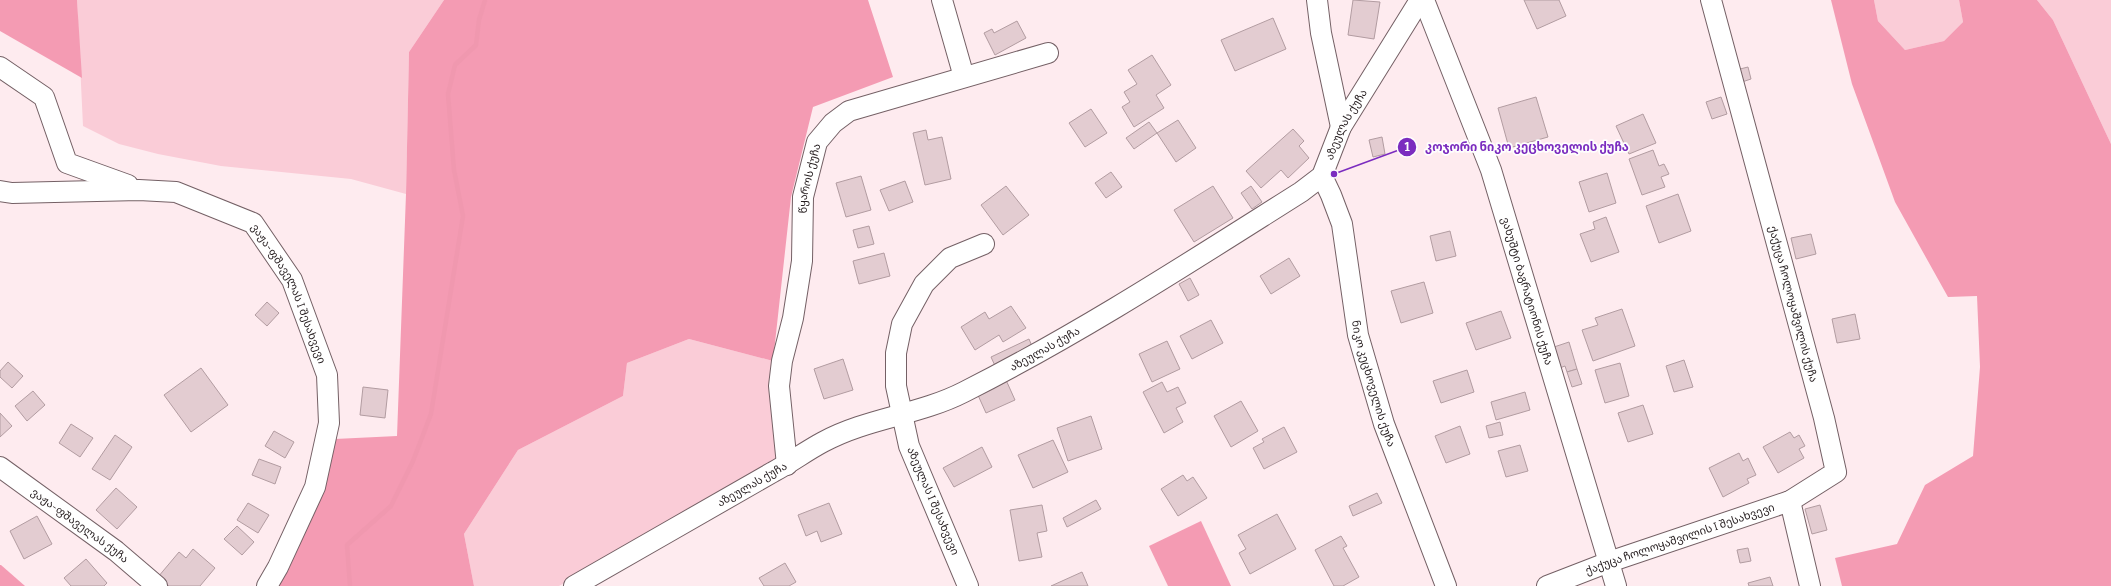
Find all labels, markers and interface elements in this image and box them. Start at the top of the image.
street label: აზეულას ქუჩა [1322,87,1370,162]
callout: კოჯორი ნიკო კეცხოველის ქუჩა [1397,135,1636,159]
text: 1 [1404,140,1410,154]
text: კოჯორი ნიკო კეცხოველის ქუჩა [1425,140,1629,155]
street label: წყაროს ქუჩა [796,142,823,214]
street label: ვახუშტი ბაგრატიონის ქუჩა [1499,215,1556,366]
street label: ვაჟა-ფშაველას I შესახვევი [249,221,329,365]
street label: ქაქუცა ჩოლოყაშვილის ქუჩა [1766,224,1820,384]
street label: ნიკო კეცხოველის ქუჩა [1349,319,1399,449]
street label: აზეულას ქუჩა [1007,324,1082,374]
street label: აზეულას I შესახვევი [904,445,962,557]
street label: აზეულას ქუჩა [715,459,789,509]
street label: ვაჟა-ფშაველას ქუჩა [29,485,131,565]
street label: ქაქუცა ჩოლოყაშვილის I შესახვევი [1583,500,1776,577]

